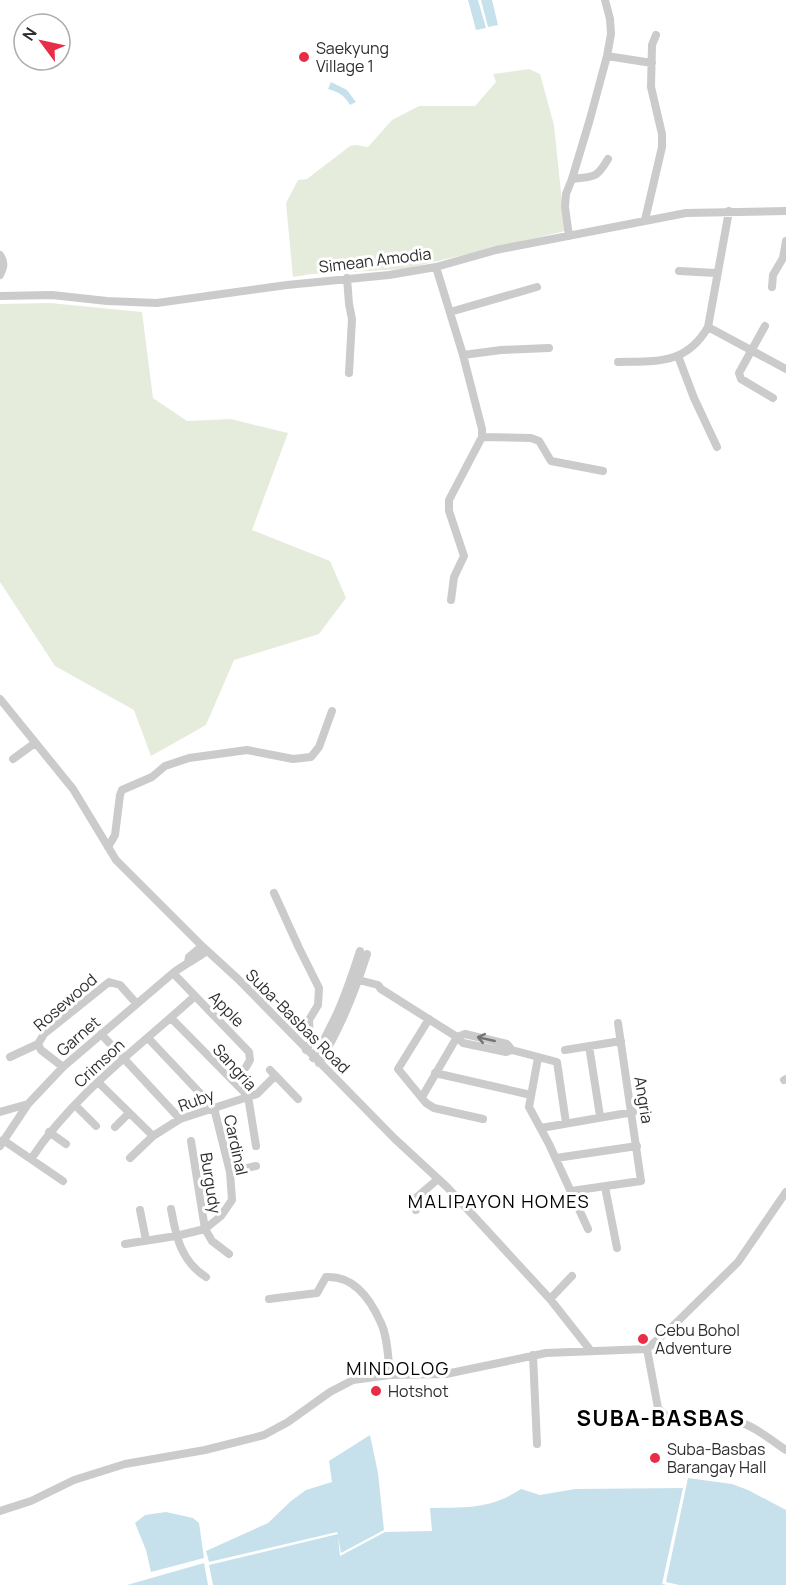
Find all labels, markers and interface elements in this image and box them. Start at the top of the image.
north arrow [12,12,72,72]
text: N [17,23,42,45]
place label: Saekyung Village 1 [316,37,389,77]
marker: Saekyung Village 1 [297,50,311,64]
street label: Simean Amodia [318,242,432,278]
street label: Suba-Basbas Road [241,964,355,1078]
street label: Rosewood [29,968,101,1036]
street label: Apple [204,986,250,1032]
street label: Garnet [51,1011,105,1061]
one-way arrow [477,1033,496,1044]
street label: Crimson [69,1034,129,1092]
street label: Sangria [208,1039,262,1095]
street label: Angria [629,1075,659,1125]
street label: Ruby [175,1083,218,1117]
street label: Cardinal [219,1113,253,1177]
street label: Burgudy [195,1151,227,1216]
district label: MALIPAYON HOMES [408,1189,590,1213]
place label: Cebu Bohol Adventure [655,1319,740,1359]
marker: Cebu Bohol Adventure [636,1332,650,1346]
district label: MINDOLOG [346,1356,450,1380]
place label: Hotshot [388,1380,449,1402]
marker: Hotshot [369,1384,383,1398]
district label: SUBA-BASBAS [576,1403,746,1433]
place label: Suba-Basbas Barangay Hall [667,1438,766,1478]
marker: Suba-Basbas Barangay Hall [648,1451,662,1465]

